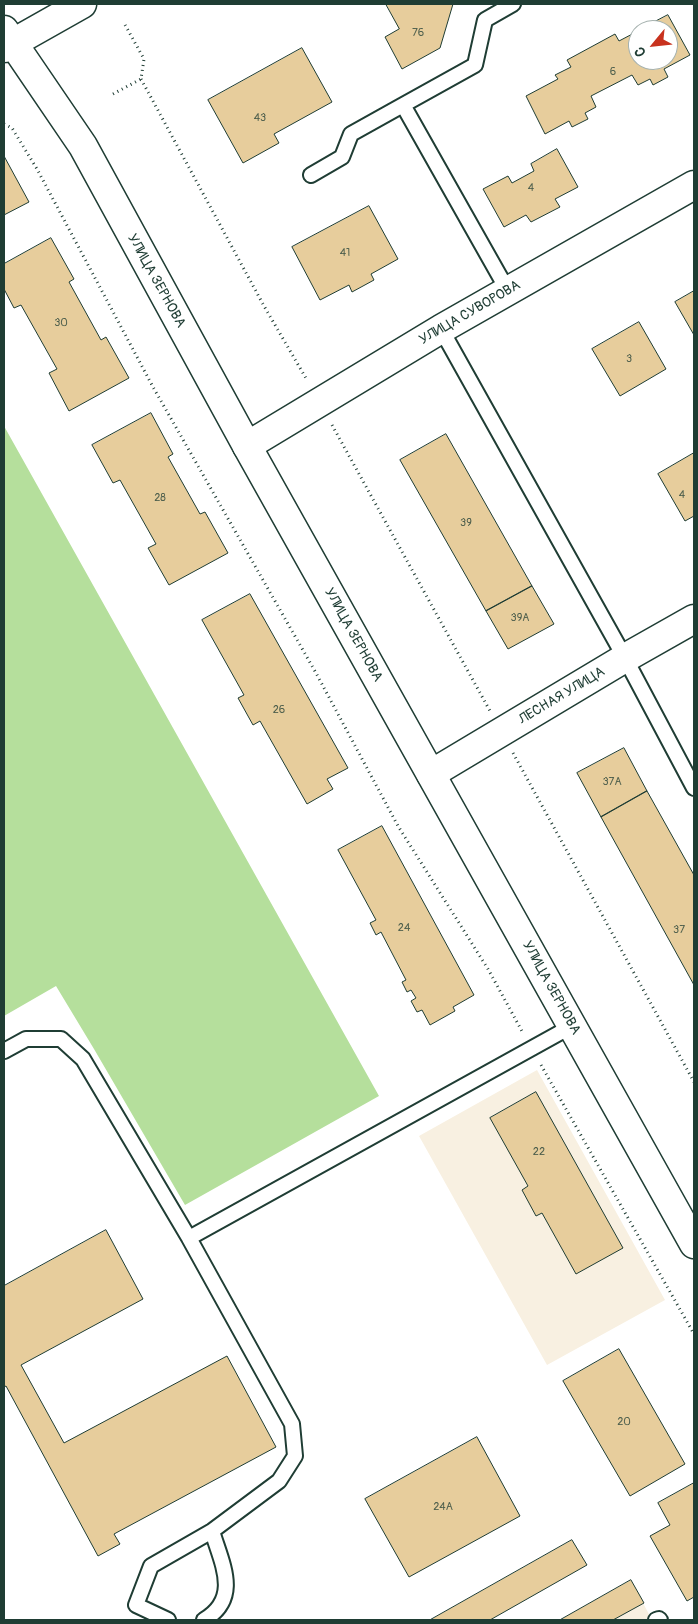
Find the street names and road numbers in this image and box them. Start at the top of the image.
street label: УЛИЦА ЗЕРНОВА [123,231,189,331]
street label: УЛИЦА СУВОРОВА [416,277,524,349]
street label: УЛИЦА ЗЕРНОВА [320,585,386,685]
street label: ЛЕСНАЯ УЛИЦА [516,664,608,728]
street label: УЛИЦА ЗЕРНОВА [518,938,584,1038]

